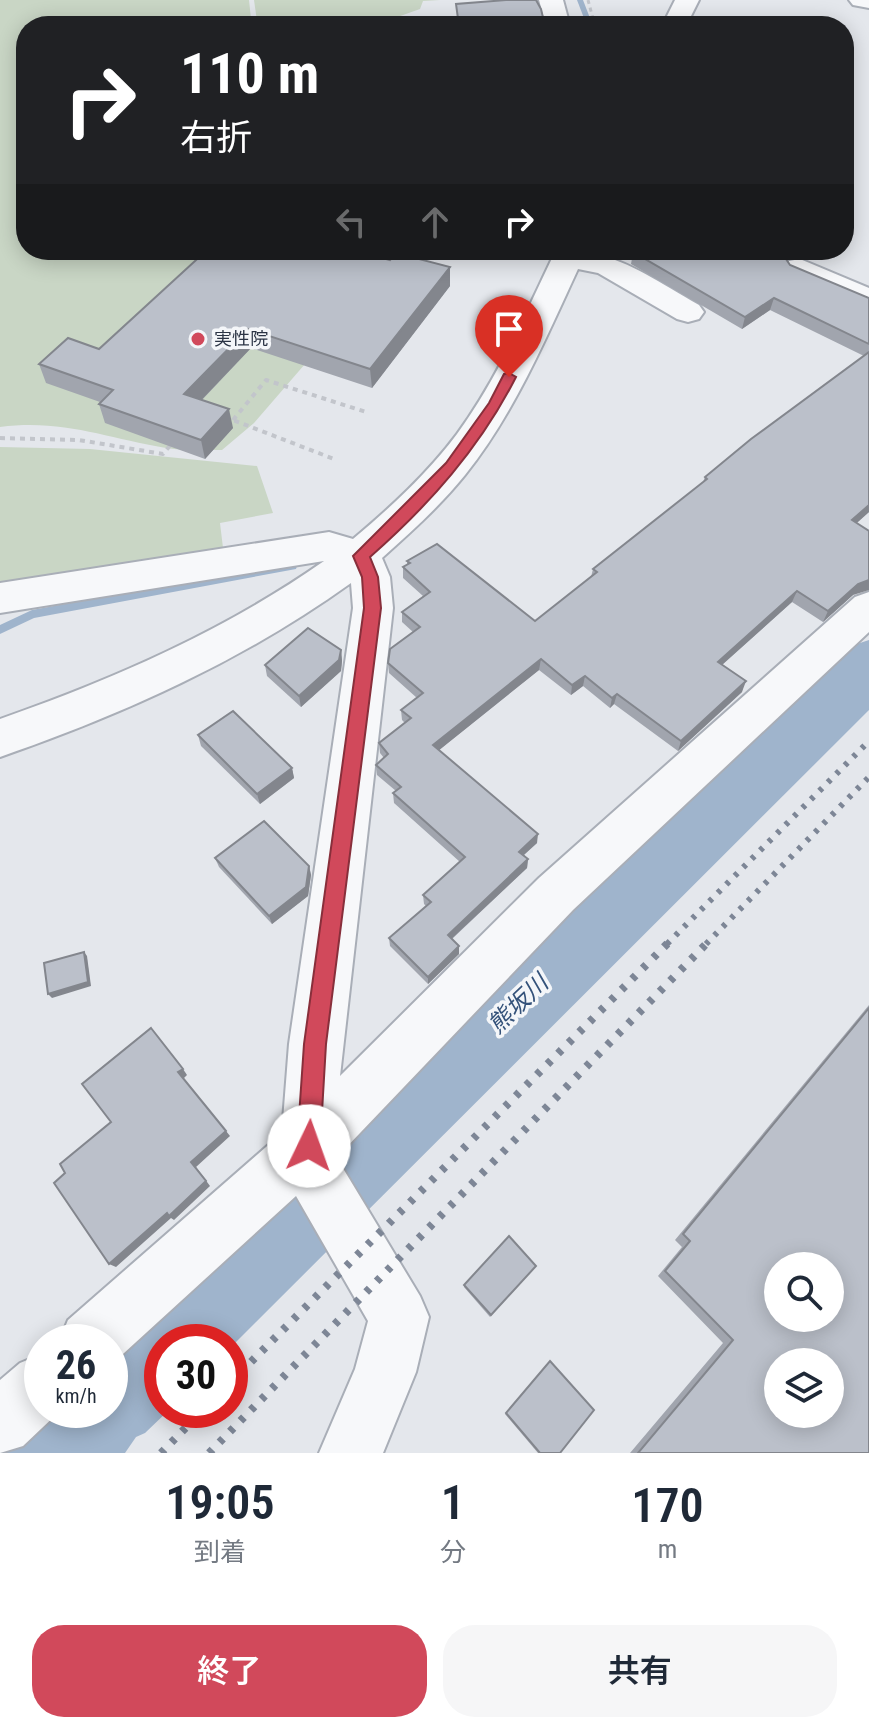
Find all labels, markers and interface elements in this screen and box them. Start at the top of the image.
text: 110 m [180,41,319,107]
icon: right [48,48,152,152]
text: 右折 [180,117,252,159]
icon: left [329,200,373,244]
icon: ahead [413,200,457,244]
icon: right [497,200,541,244]
pin [475,295,543,377]
icon: arrive [487,307,531,351]
place label: 実性院 [214,328,268,349]
marker: 実性院 [189,330,207,348]
water label: 熊坂川 [482,967,556,1039]
position arrow [267,1104,351,1188]
map controls [764,1252,844,1428]
button: search [764,1252,844,1332]
speed limit sign: 30 [144,1324,248,1428]
text: 26 [56,1342,96,1389]
button: layers [764,1348,844,1428]
text: km/h [55,1384,97,1408]
text: 19:05 [165,1474,275,1531]
text: 1 [441,1474,465,1531]
text: 170 [631,1477,704,1534]
text: m [658,1534,677,1564]
text: 到着 [194,1537,246,1567]
text: 分 [440,1537,466,1567]
button: 終了 [32,1625,427,1717]
button: 共有 [443,1625,837,1717]

